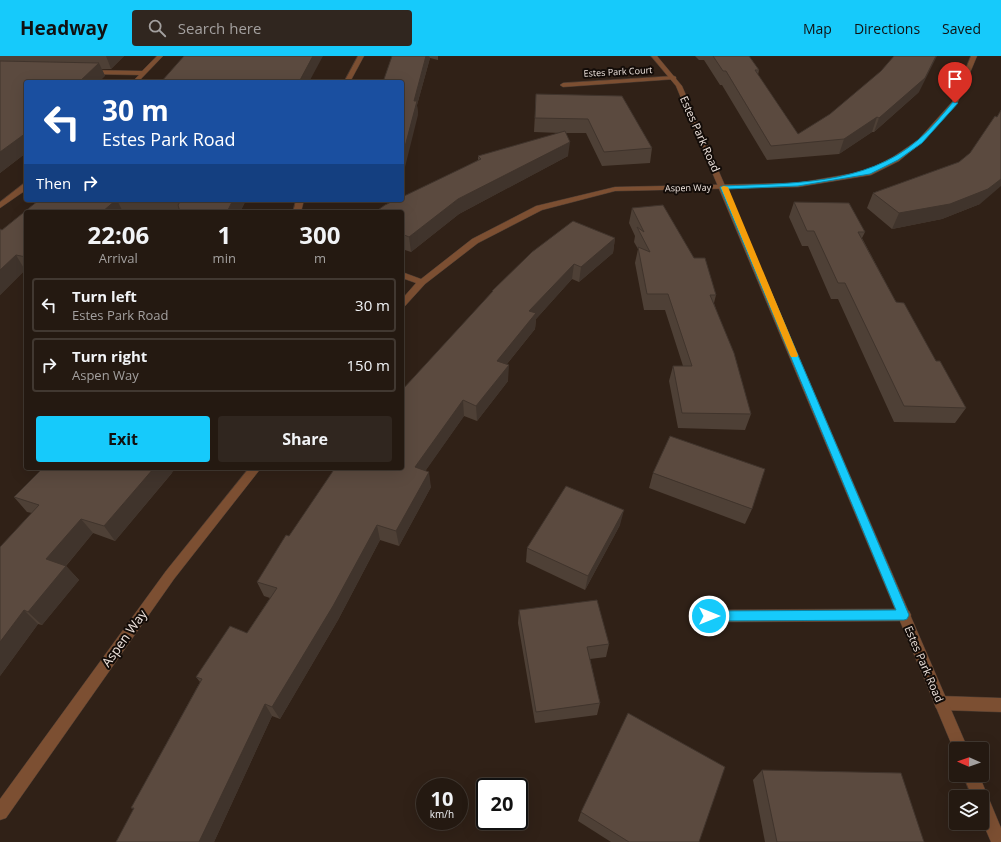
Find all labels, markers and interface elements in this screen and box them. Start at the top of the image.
search box [132,10,412,46]
text: Headway [20,15,108,41]
icon: search [146,17,168,39]
text: Search here [178,18,261,38]
text: Map [803,19,832,38]
text: Directions [854,19,920,38]
text: Saved [942,19,981,38]
pin [938,62,972,103]
street label: Estes Park Court [583,63,653,80]
icon: arrive [944,68,966,90]
text: 30 m [102,91,169,129]
street label: Estes Park Road [677,93,724,174]
icon: left [36,96,88,148]
text: Estes Park Road [102,127,236,151]
icon: right [79,172,101,194]
text: Then [36,173,71,193]
street label: Aspen Way [665,181,712,194]
text: 22:06 [87,218,149,251]
text: 1 [217,218,231,251]
text: 300 [299,218,341,251]
text: Arrival [99,249,138,267]
text: min [213,249,236,267]
text: m [314,249,326,267]
text: Turn left [72,286,137,306]
icon: left [38,294,60,316]
text: 30 m [355,295,390,315]
text: Estes Park Road [72,306,169,324]
text: Turn right [72,346,147,366]
icon: right [38,354,60,376]
text: 150 m [346,355,390,375]
text: Aspen Way [72,366,139,384]
button: Exit [36,416,210,462]
button: Share [218,416,392,462]
position arrow [688,595,730,637]
street label: Aspen Way [97,605,151,670]
street label: Estes Park Road [902,623,947,704]
north arrow [949,742,989,782]
map controls [949,742,989,830]
speed limit sign: 20 [476,778,528,830]
text: 10 [431,785,453,812]
button: layers [949,790,989,830]
text: km/h [430,807,454,821]

